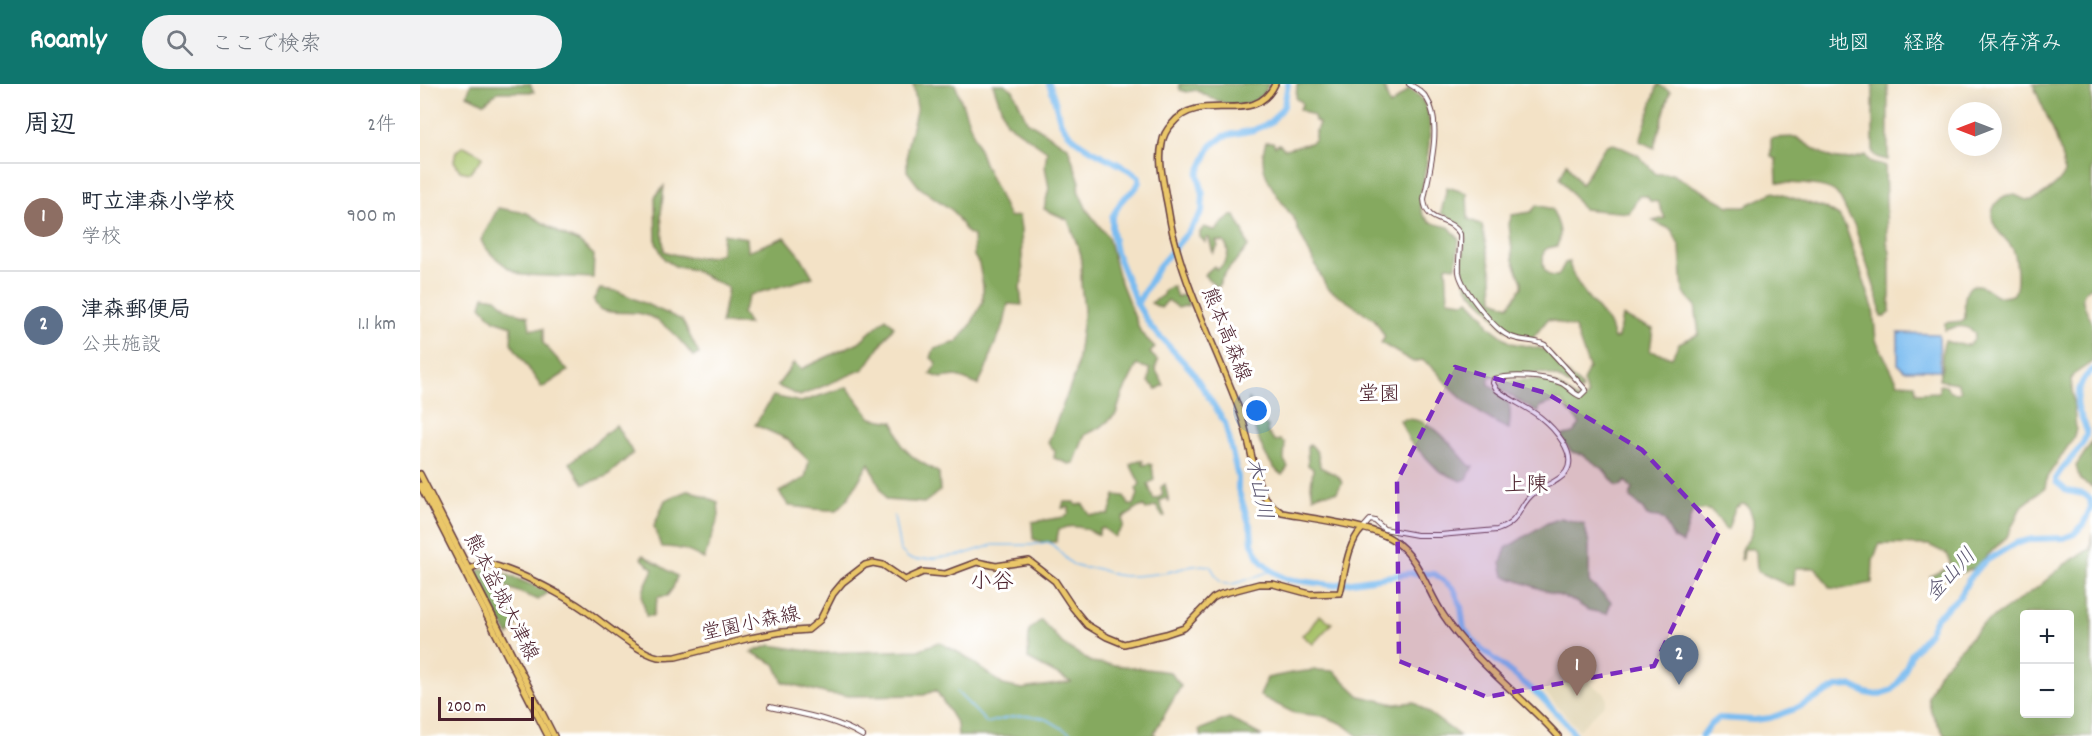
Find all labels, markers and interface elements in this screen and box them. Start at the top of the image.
search box [142,15,562,69]
text: Roamly [30,22,106,62]
icon: search [163,26,196,59]
text: ここで検索 [211,30,321,61]
text: 地図 [1828,30,1870,60]
text: 経路 [1903,30,1945,60]
text: 保存済み [1978,30,2062,60]
north arrow [1948,102,2002,156]
text: 周辺 [24,108,76,145]
text: 2件 [367,112,396,140]
text: 町立津森小学校 [81,188,235,219]
text: 1 [41,203,46,231]
text: 900 m [347,203,396,231]
text: 学校 [81,224,121,252]
street label: 熊本高森線 [1193,283,1257,387]
text: 津森郵便局 [81,296,191,327]
text: 2 [39,311,48,339]
text: 1.1 km [357,311,396,339]
text: 公共施設 [81,332,161,360]
district label: 堂園 [1358,381,1400,411]
your location [1242,396,1271,425]
water label: 木山川 [1236,455,1278,523]
district label: 上陳 [1504,471,1548,502]
street label: 熊本益城大津線 [456,529,544,667]
water label: 金山川 [1920,543,1984,609]
district label: 小谷 [970,568,1014,599]
street label: 堂園小森線 [699,601,803,649]
map controls [2020,610,2074,718]
button: + [2020,610,2074,664]
pin: 2 [1660,636,1698,685]
pin: 1 [1558,646,1596,696]
button: − [2020,664,2074,718]
scale bar [438,694,534,722]
text: 200 m [447,696,486,719]

